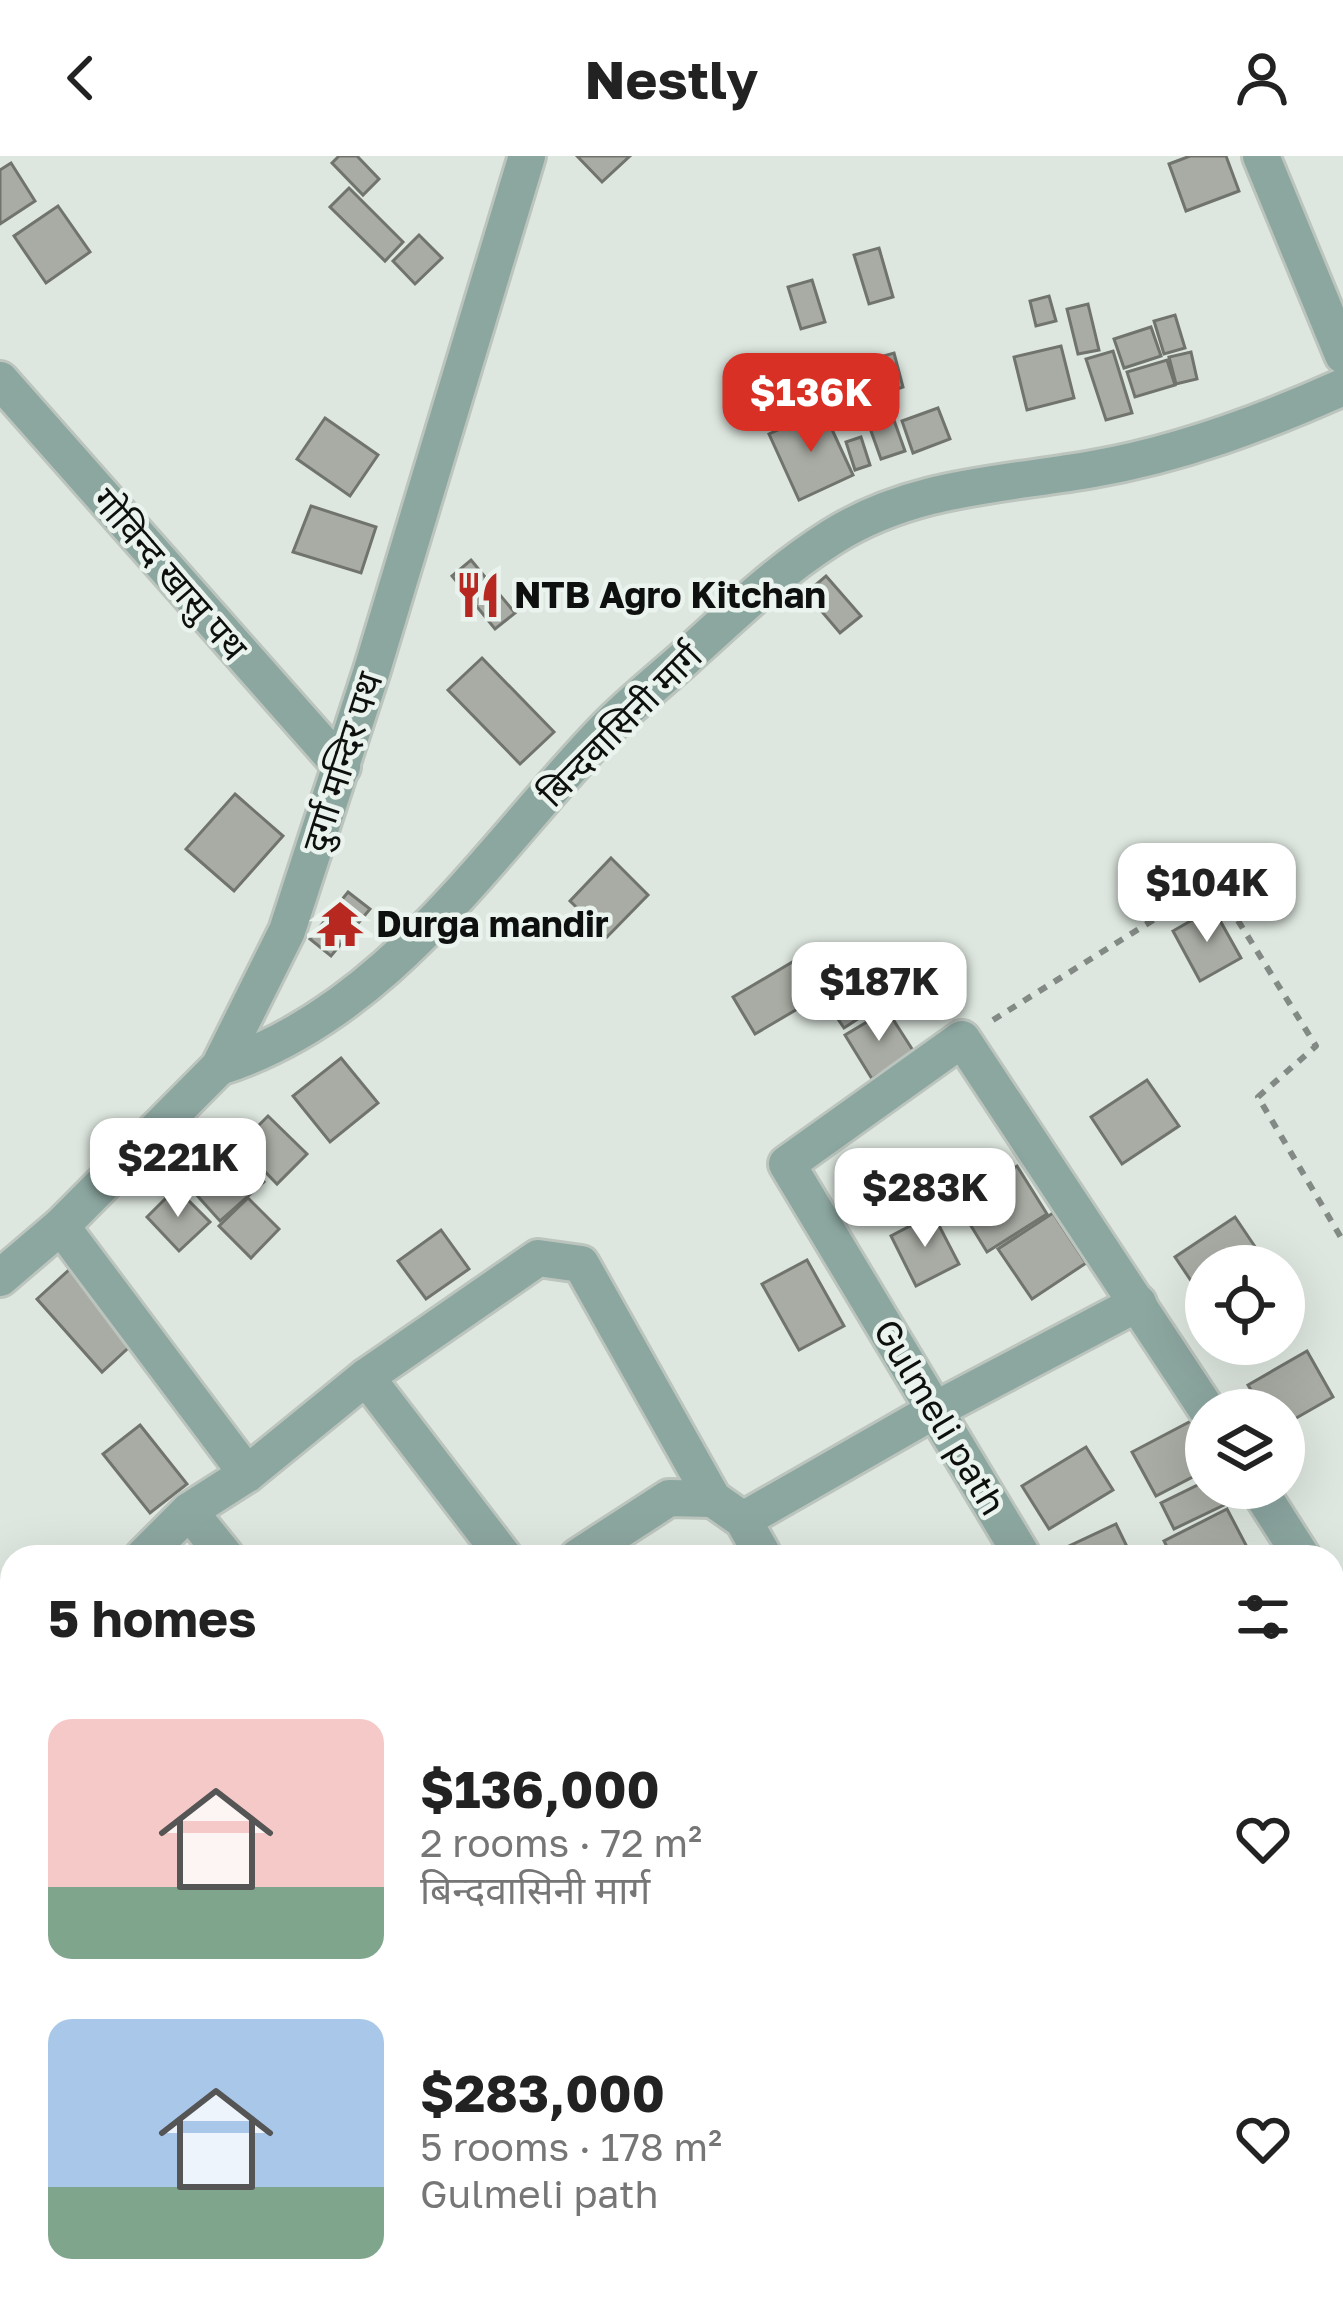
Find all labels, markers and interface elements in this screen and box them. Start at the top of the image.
icon: back [48,45,114,111]
icon: person [1229,45,1295,111]
text: Nestly [585,46,758,111]
pin: $136K [727,353,895,455]
text: $136K [749,368,873,415]
street label: गोविन्द खासु पथ [83,479,257,670]
restaurant icon: NTB Agro Kitchan [453,570,503,620]
place label: NTB Agro Kitchan [514,573,826,616]
street label: बिन्दवासिनी मार्ग [529,634,711,815]
street label: दुर्गा मन्दिर पथ [292,666,394,858]
pin: $104K [1123,843,1291,945]
text: $104K [1145,858,1269,905]
temple icon: Durga mandir [315,899,365,949]
place label: Durga mandir [376,902,609,945]
pin: $187K [795,942,963,1044]
text: $187K [819,957,939,1004]
pin: $221K [94,1118,262,1220]
text: $221K [117,1133,239,1180]
pin: $283K [841,1148,1009,1250]
text: $283K [862,1163,988,1210]
map controls [1185,1245,1305,1509]
button: locate [1185,1245,1305,1365]
street label: Gulmeli path [865,1311,1016,1522]
button: layers [1185,1389,1305,1509]
icon: filters [1230,1584,1296,1650]
text: 5 homes [48,1587,257,1648]
text: $136,000 [420,1758,660,1819]
icon: home [144,1767,288,1911]
icon: heart [1230,1806,1296,1872]
text: 2 rooms · 72 m² [420,1819,702,1866]
text: बिन्दवासिनी मार्ग [420,1866,650,1913]
text: $283,000 [420,2062,665,2123]
icon: home [144,2067,288,2211]
icon: heart [1230,2106,1296,2172]
text: 5 rooms · 178 m² [420,2123,722,2170]
text: Gulmeli path [420,2170,659,2217]

